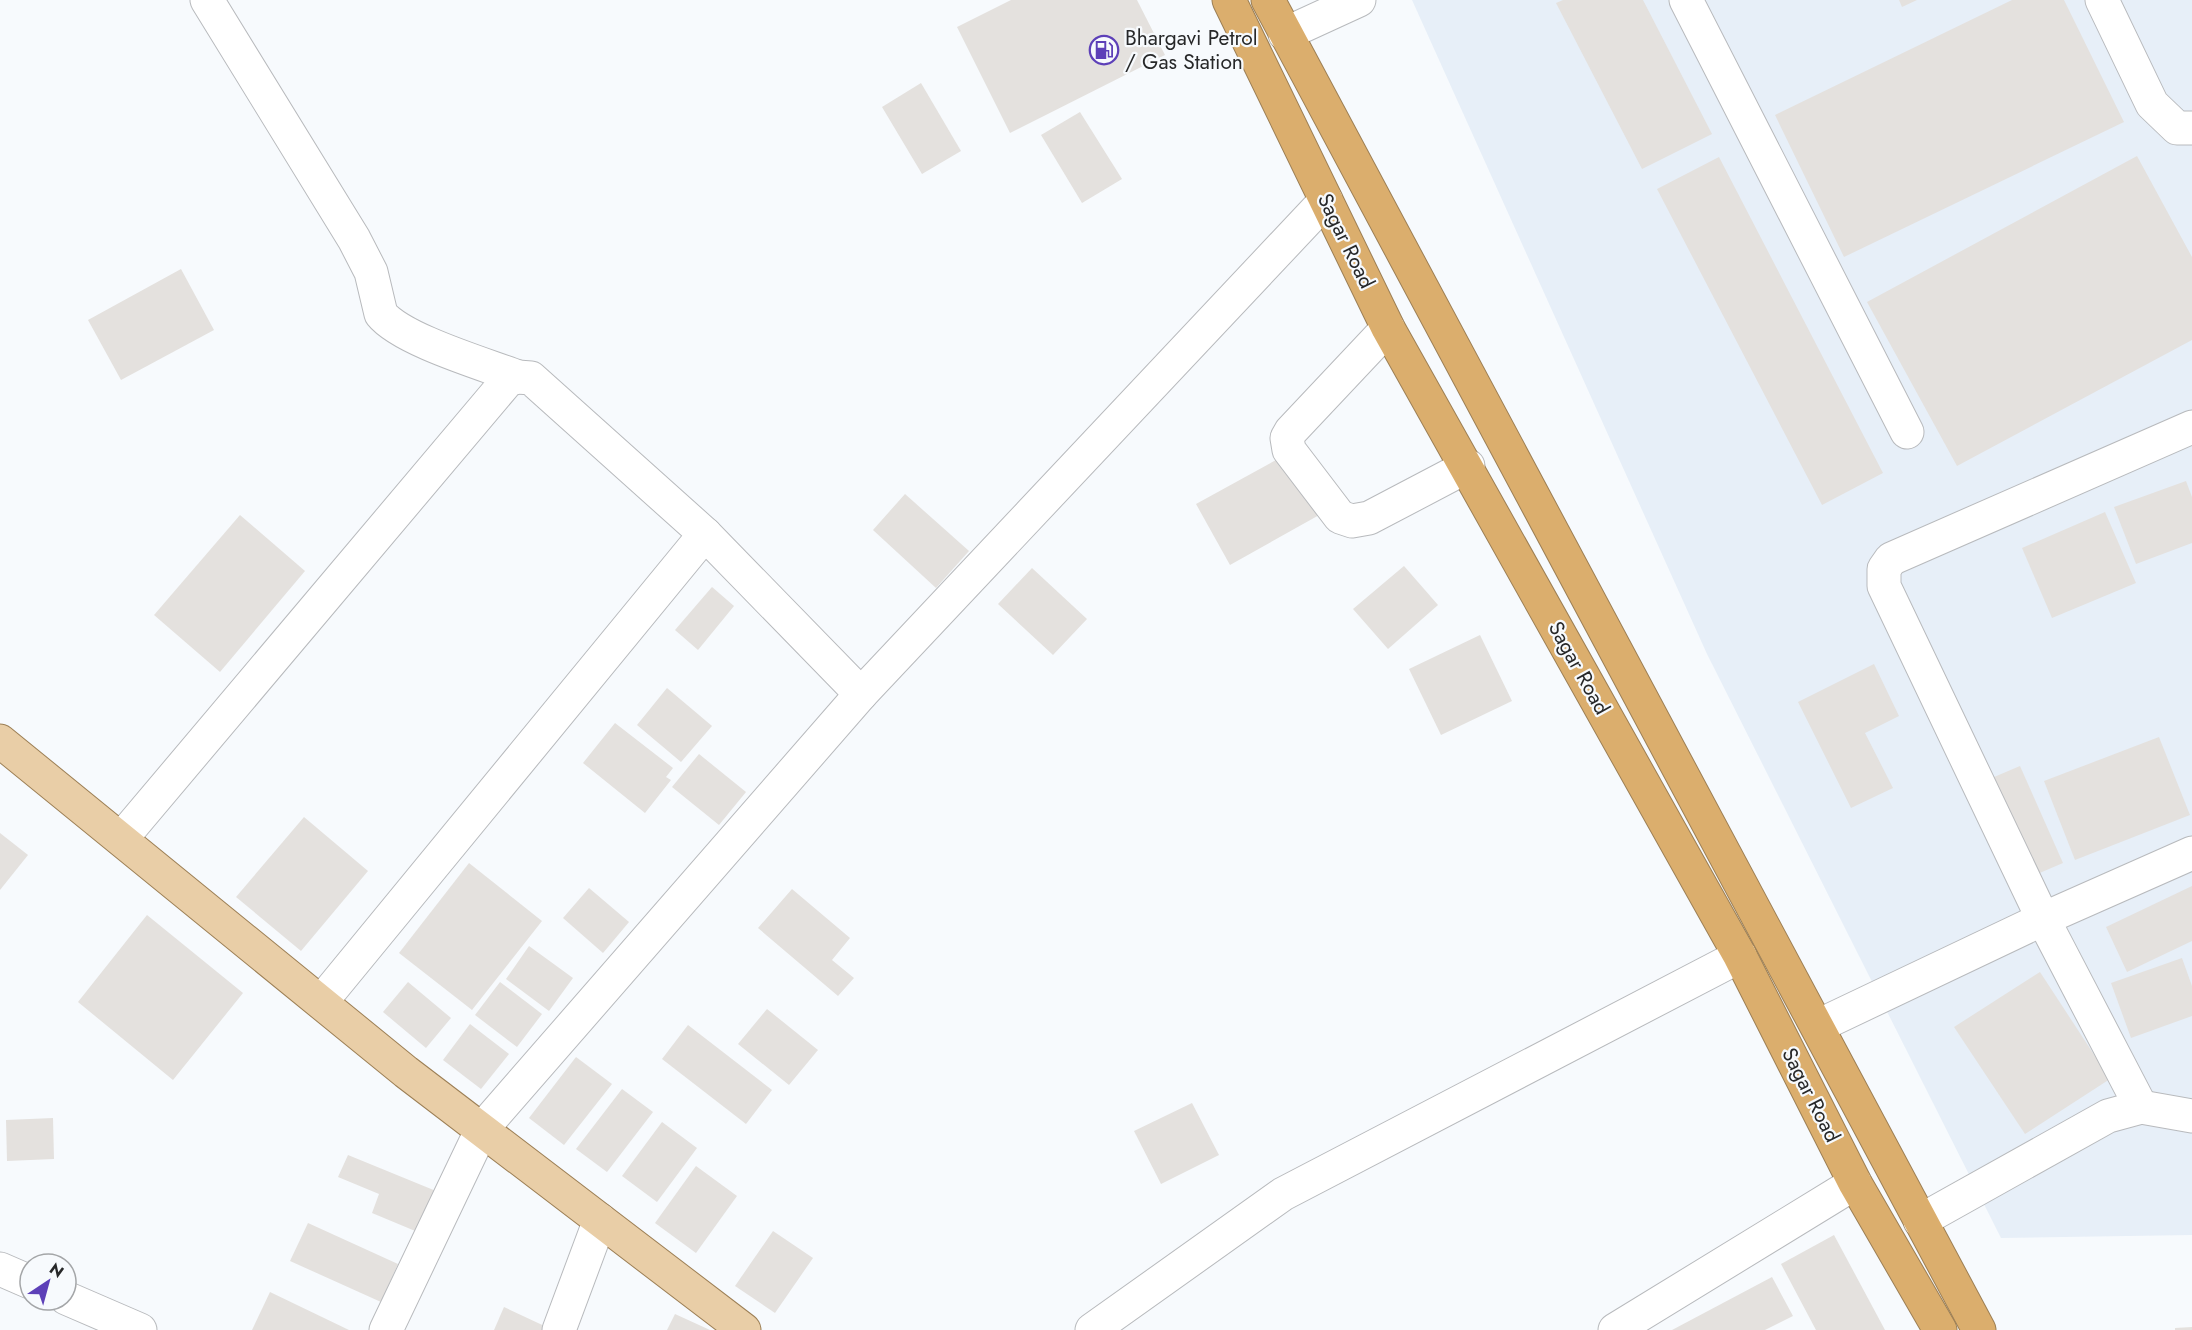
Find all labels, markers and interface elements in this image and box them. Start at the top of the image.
place label: Bhargavi Petrol / Gas Station [1125,23,1258,77]
fuel station icon: Bhargavi Petrol / Gas Station [1088,34,1120,66]
street label: Sagar Road [1310,188,1382,294]
street label: Sagar Road [1541,616,1617,720]
street label: Sagar Road [1774,1043,1848,1147]
north arrow [18,1252,78,1312]
text: N [45,1257,68,1283]

